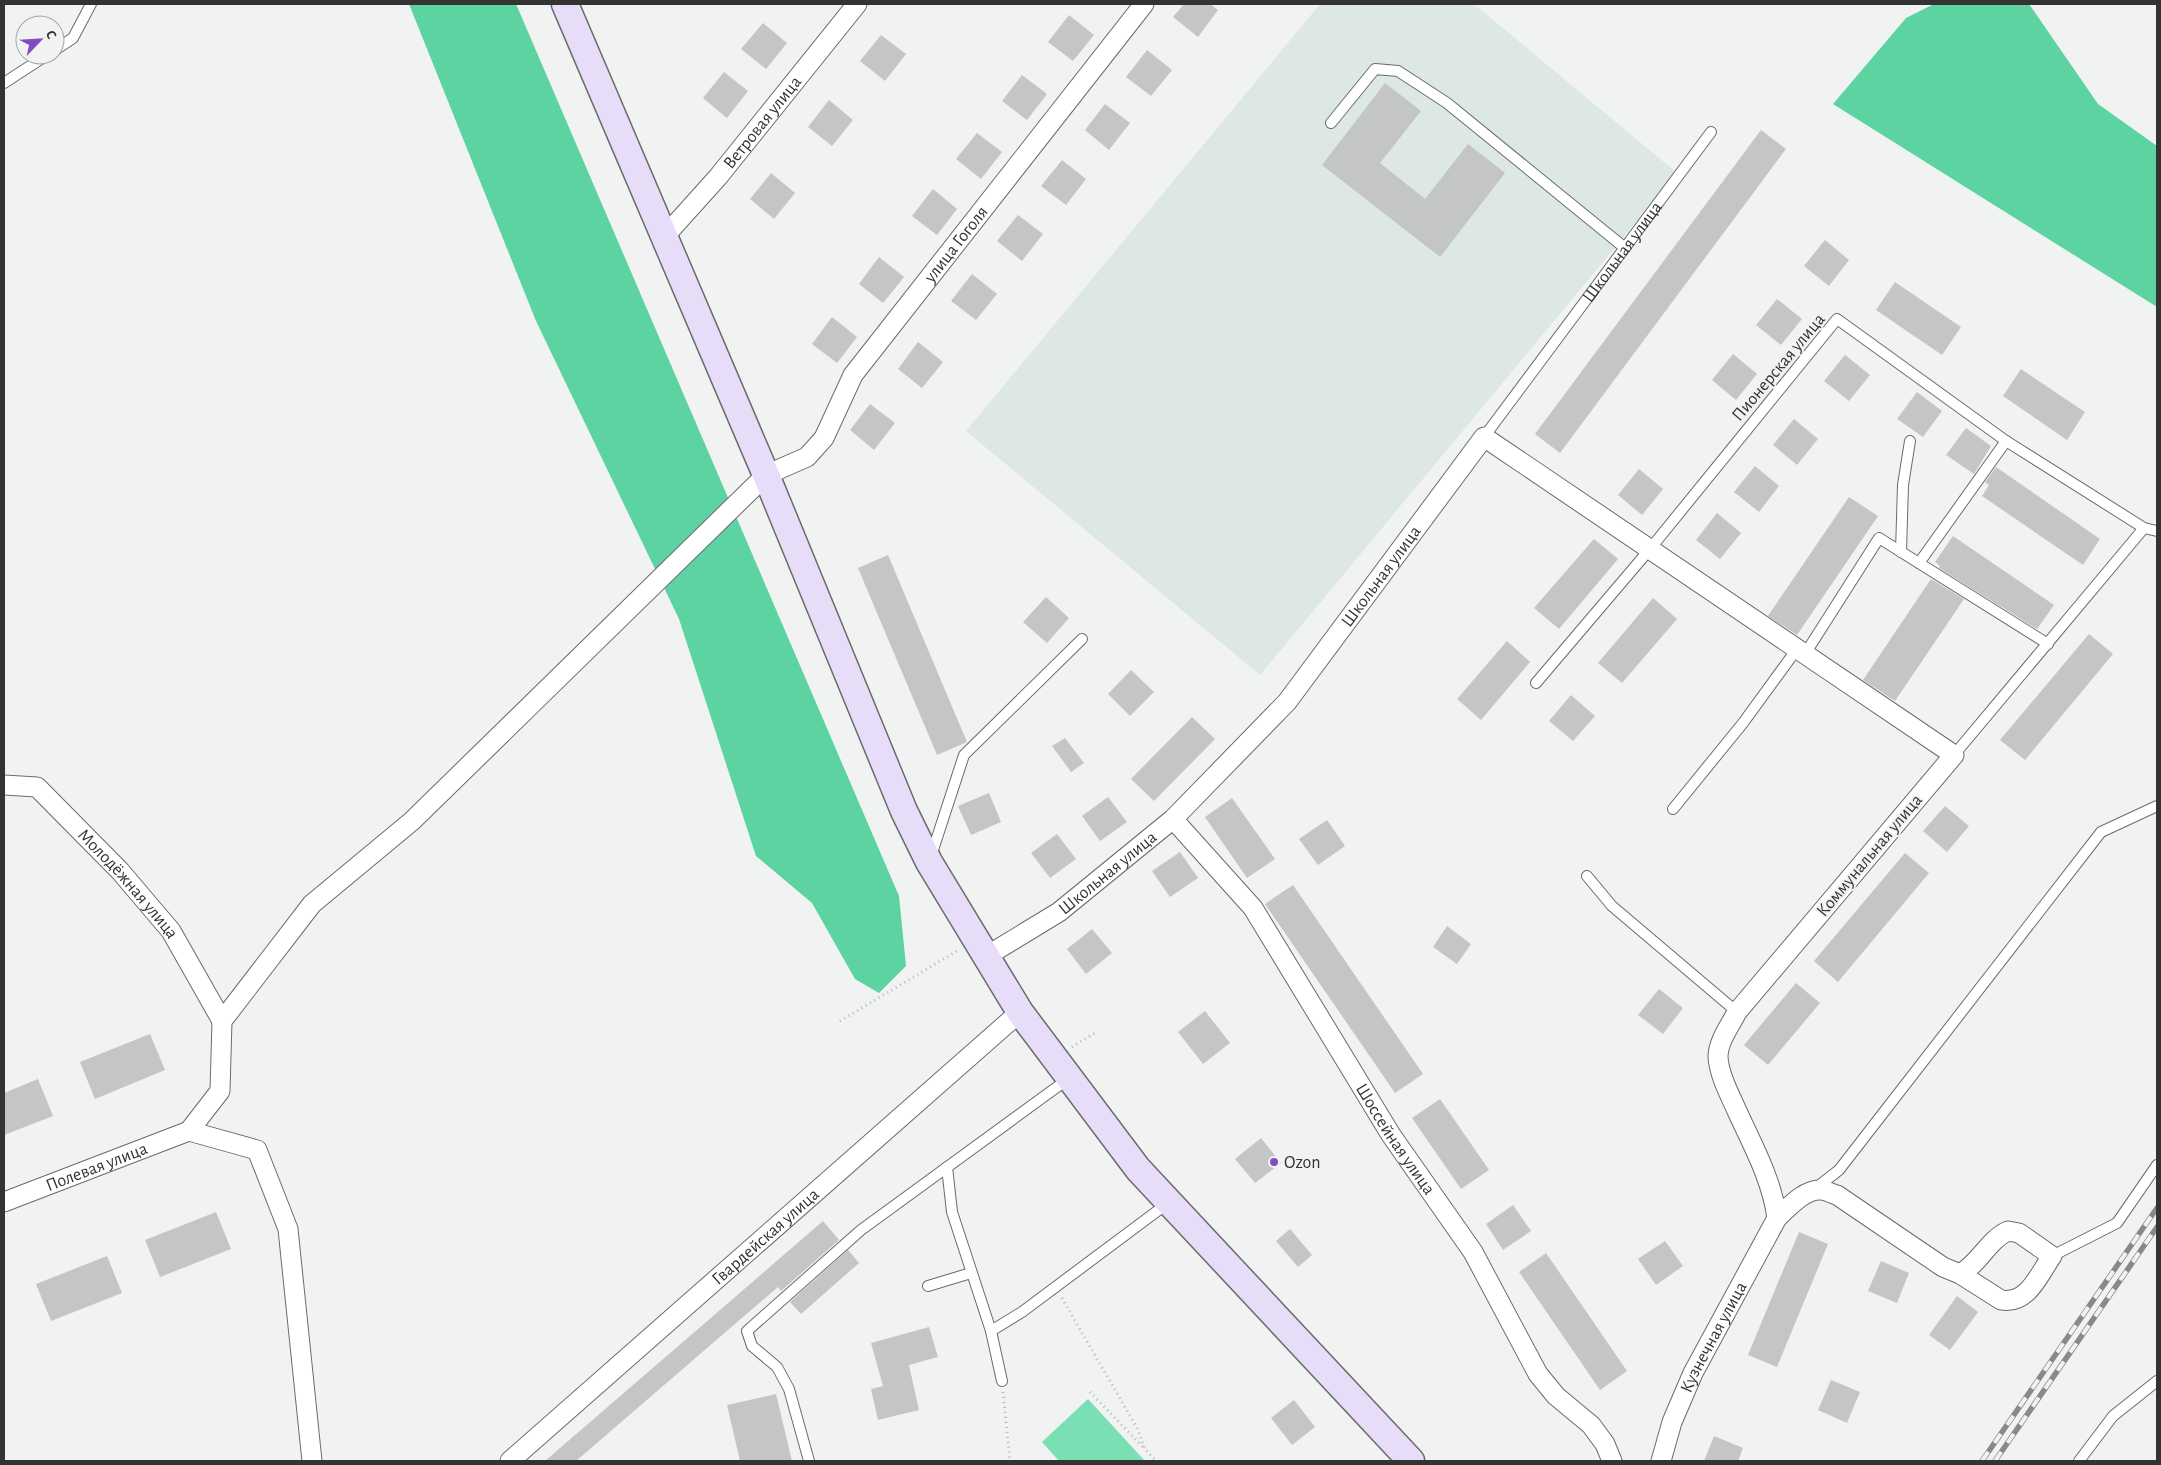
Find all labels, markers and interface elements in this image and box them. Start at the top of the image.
north arrow [15,15,65,65]
text: С [43,28,59,42]
street label: Ветровая улица [720,73,805,173]
street label: Школьная улица [1579,198,1666,306]
street label: улица Гоголя [921,203,992,287]
street label: Пионерская улица [1729,310,1829,425]
street label: Школьная улица [1338,523,1425,631]
street label: Коммунальная улица [1814,791,1926,920]
street label: Молодёжная улица [74,826,181,942]
street label: Школьная улица [1055,828,1160,918]
street label: Шоссейная улица [1352,1080,1438,1198]
street label: Полевая улица [43,1140,150,1195]
place label: Ozon [1284,1154,1321,1172]
marker: Ozon [1268,1156,1280,1168]
street label: Гвардейская улица [709,1185,823,1289]
street label: Кузнечная улица [1678,1279,1751,1395]

